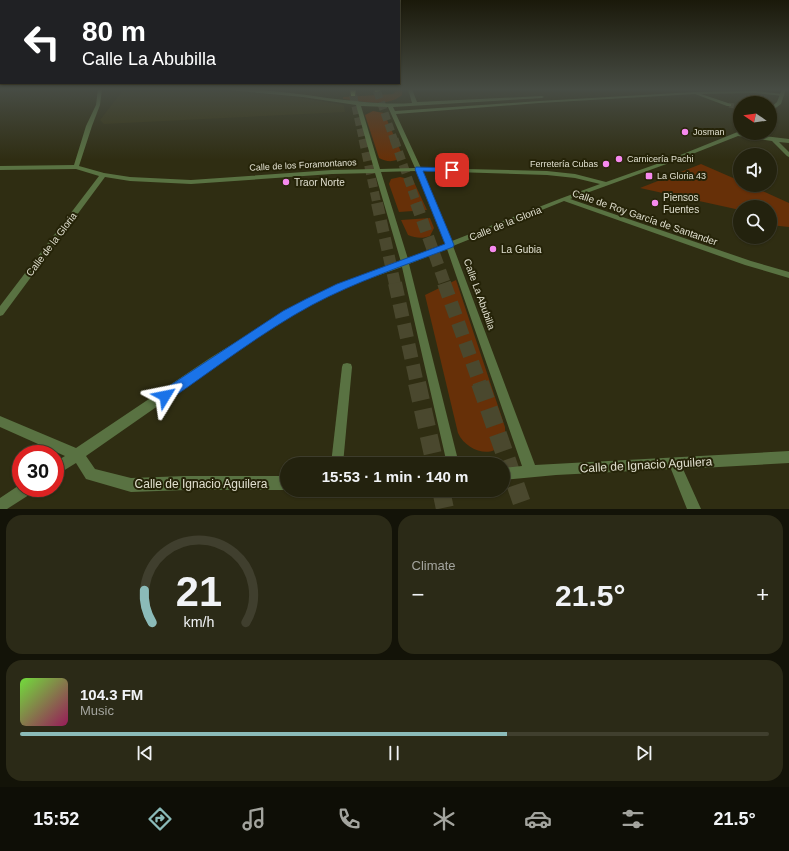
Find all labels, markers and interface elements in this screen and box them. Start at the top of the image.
icon: left [16,16,68,68]
text: 80 m [82,16,146,47]
text: Calle La Abubilla [82,49,216,69]
north arrow [733,96,777,140]
map controls [733,96,777,244]
marker: Josman [680,127,690,137]
place label: Josman [693,127,725,137]
button: sound [733,148,777,192]
pin [435,153,469,187]
marker: Carnicería Pachi [614,154,624,164]
place label: Carnicería Pachi [627,154,694,164]
street label: Calle de los Foramontanos [249,157,357,173]
icon: arrive [441,159,463,181]
place label: Ferretería Cubas [530,159,598,169]
marker: Ferretería Cubas [601,159,611,169]
marker: La Gloria 43 [644,171,654,181]
place label: La Gloria 43 [657,171,706,181]
marker: Traor Norte [281,177,291,187]
place label: Traor Norte [294,177,345,188]
street label: Calle de Roy García de Santander [571,187,720,248]
place label: Piensos Fuentes [663,192,699,215]
marker: Piensos Fuentes [650,198,660,208]
button: search [733,200,777,244]
street label: Calle de la Gloria [468,204,543,243]
street label: Calle de la Gloria [24,210,79,278]
marker: La Gubia [488,244,498,254]
place label: La Gubia [501,244,542,255]
street label: Calle La Abubilla [462,257,498,331]
position arrow [144,375,186,417]
speed limit sign: 30 [12,445,64,497]
street label: Calle de Ignacio Aguilera [579,455,713,475]
text: 15:53 · 1 min · 140 m [322,468,468,485]
street label: Calle de Ignacio Aguilera [135,477,268,491]
text: Climate [412,558,456,573]
text: 21 [176,567,222,614]
text: 21.5° [555,579,625,612]
text: − [412,582,424,607]
text: + [756,582,769,607]
text: km/h [183,613,214,629]
text: 104.3 FM [80,686,143,703]
text: Music [80,703,114,718]
icon: previous [134,742,156,764]
icon: pause [383,742,405,764]
icon: next [633,742,655,764]
icon: directions [146,805,174,833]
icon: music [240,805,268,833]
icon: phone [335,805,363,833]
icon: climate [430,805,458,833]
icon: car [524,805,552,833]
icon: filters [619,805,647,833]
text: 15:52 [33,809,79,829]
text: 21.5° [713,809,756,829]

